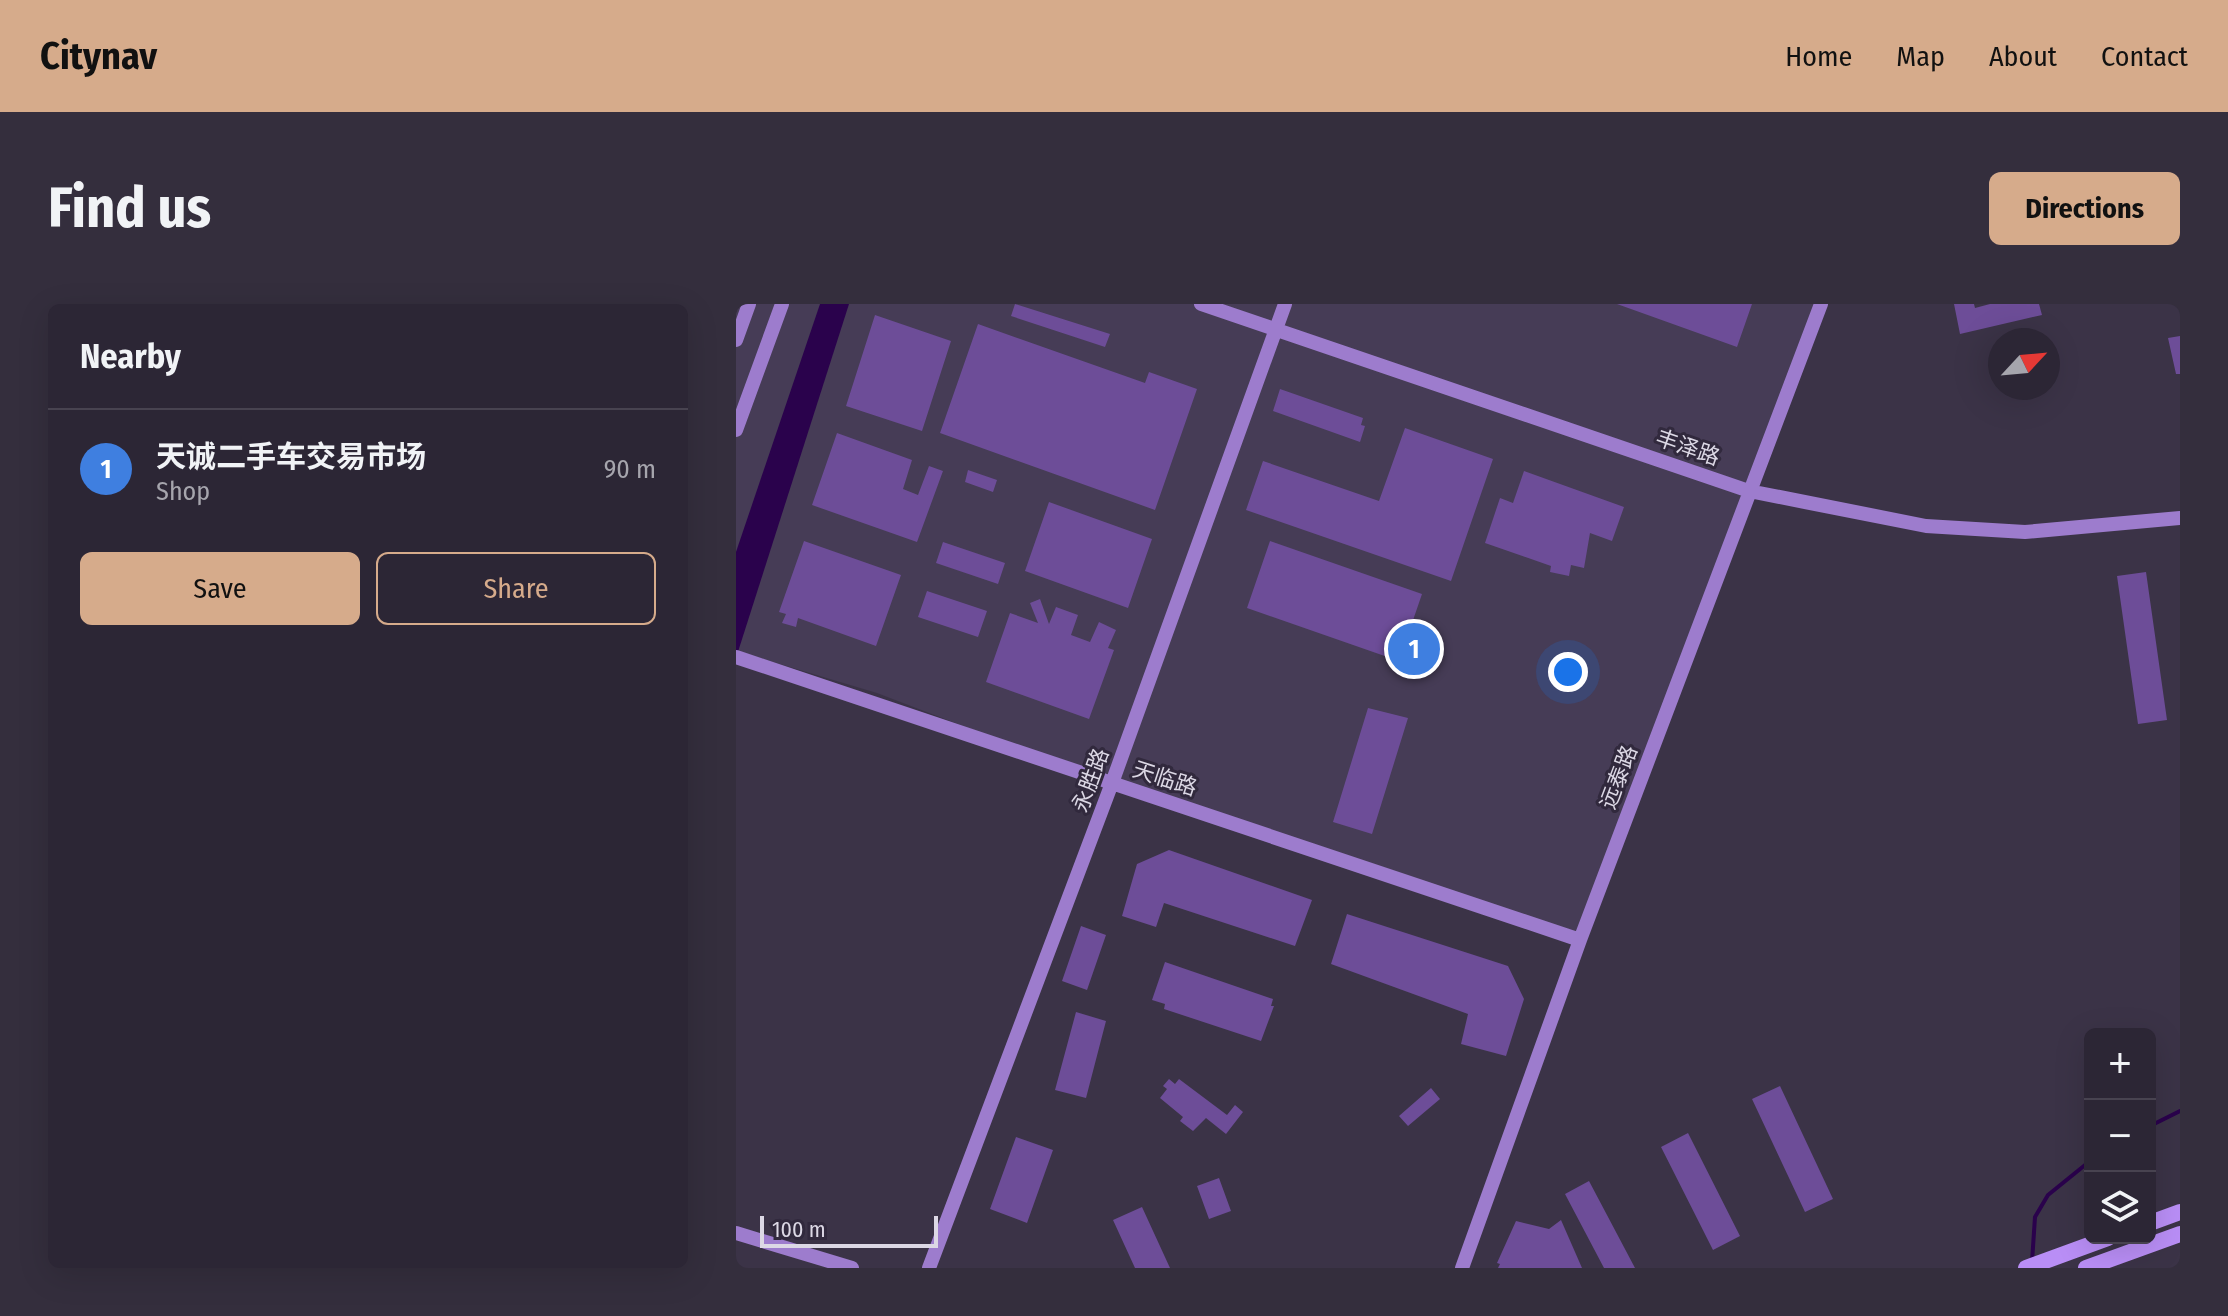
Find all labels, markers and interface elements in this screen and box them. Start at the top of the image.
text: Citynav [40,33,157,79]
text: Home [1785,40,1852,73]
text: Map [1896,40,1945,73]
text: About [1989,40,2057,73]
text: Contact [2101,40,2188,73]
button: Directions [1989,172,2180,245]
text: Find us [48,175,211,242]
north arrow [1988,328,2060,400]
text: Nearby [80,336,181,377]
street label: 丰泽路 [1652,424,1723,471]
text: 天诚二手车交易市场 [156,439,426,475]
text: 1 [101,454,112,485]
text: 90 m [604,454,656,485]
text: Shop [156,476,210,507]
button: Save [80,552,360,625]
button: Share [376,552,656,625]
pin: 1 [1388,619,1440,679]
your location [1548,652,1588,692]
street label: 远泰路 [1594,742,1643,813]
street label: 永胜路 [1066,745,1114,816]
street label: 天临路 [1129,755,1200,802]
map controls [2084,1028,2156,1244]
button: + [2084,1028,2156,1100]
button: − [2084,1100,2156,1172]
button: layers [2084,1172,2156,1244]
scale bar [760,1212,938,1248]
text: 100 m [772,1216,826,1243]

